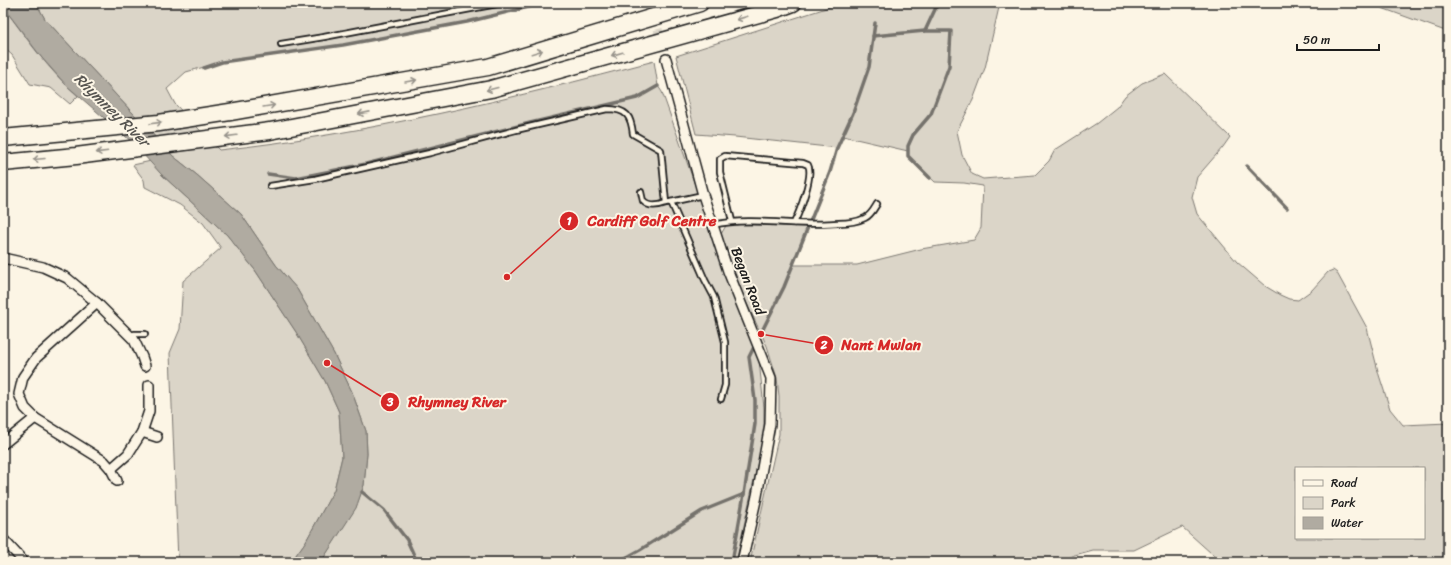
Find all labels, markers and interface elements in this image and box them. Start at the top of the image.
one-way arrow [736,15,749,23]
scale bar [1297,26,1379,52]
text: 50 m [1303,29,1330,51]
one-way arrow [530,48,543,55]
one-way arrow [611,51,624,58]
water label: Rhymney River [68,67,158,155]
one-way arrow [404,77,417,85]
one-way arrow [486,86,499,93]
one-way arrow [262,102,275,110]
one-way arrow [358,110,371,118]
one-way arrow [149,119,162,127]
one-way arrow [225,132,238,140]
one-way arrow [96,149,109,156]
one-way arrow [33,155,46,163]
callout: Cardiff Golf Centre [559,207,724,234]
text: Cardiff Golf Centre [587,208,717,234]
text: 1 [566,210,572,232]
street label: Began Road [724,243,773,320]
callout: Nant Mwlan [814,331,929,358]
text: Nant Mwlan [840,332,922,358]
text: 2 [820,334,828,356]
callout: Rhymney River [380,388,514,415]
text: Rhymney River [407,389,508,415]
text: 3 [386,391,394,413]
legend [1295,467,1425,539]
text: Road [1331,472,1358,494]
text: Park [1331,492,1356,514]
text: Water [1331,512,1364,534]

